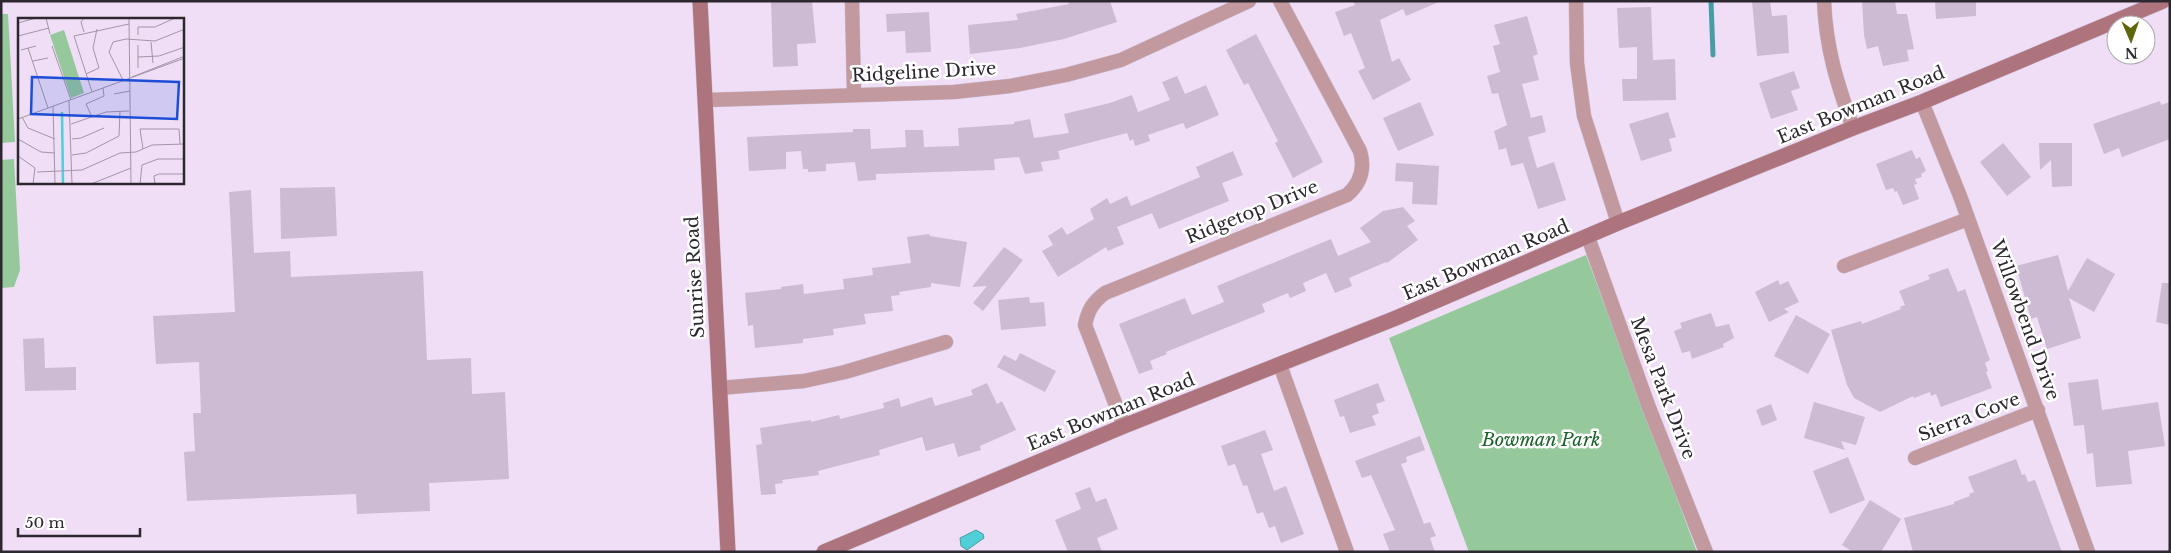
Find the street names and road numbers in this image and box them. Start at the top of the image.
street label: Ridgeline Drive [851,57,997,87]
street label: East Bowman Road [1774,61,1948,149]
street label: Ridgetop Drive [1183,175,1321,249]
street label: Sunrise Road [681,215,709,339]
street label: East Bowman Road [1400,215,1572,305]
street label: Willowbend Drive [1985,236,2064,403]
street label: Mesa Park Drive [1626,314,1700,462]
street label: East Bowman Road [1024,368,1198,456]
street label: Sierra Cove [1915,388,2023,446]

